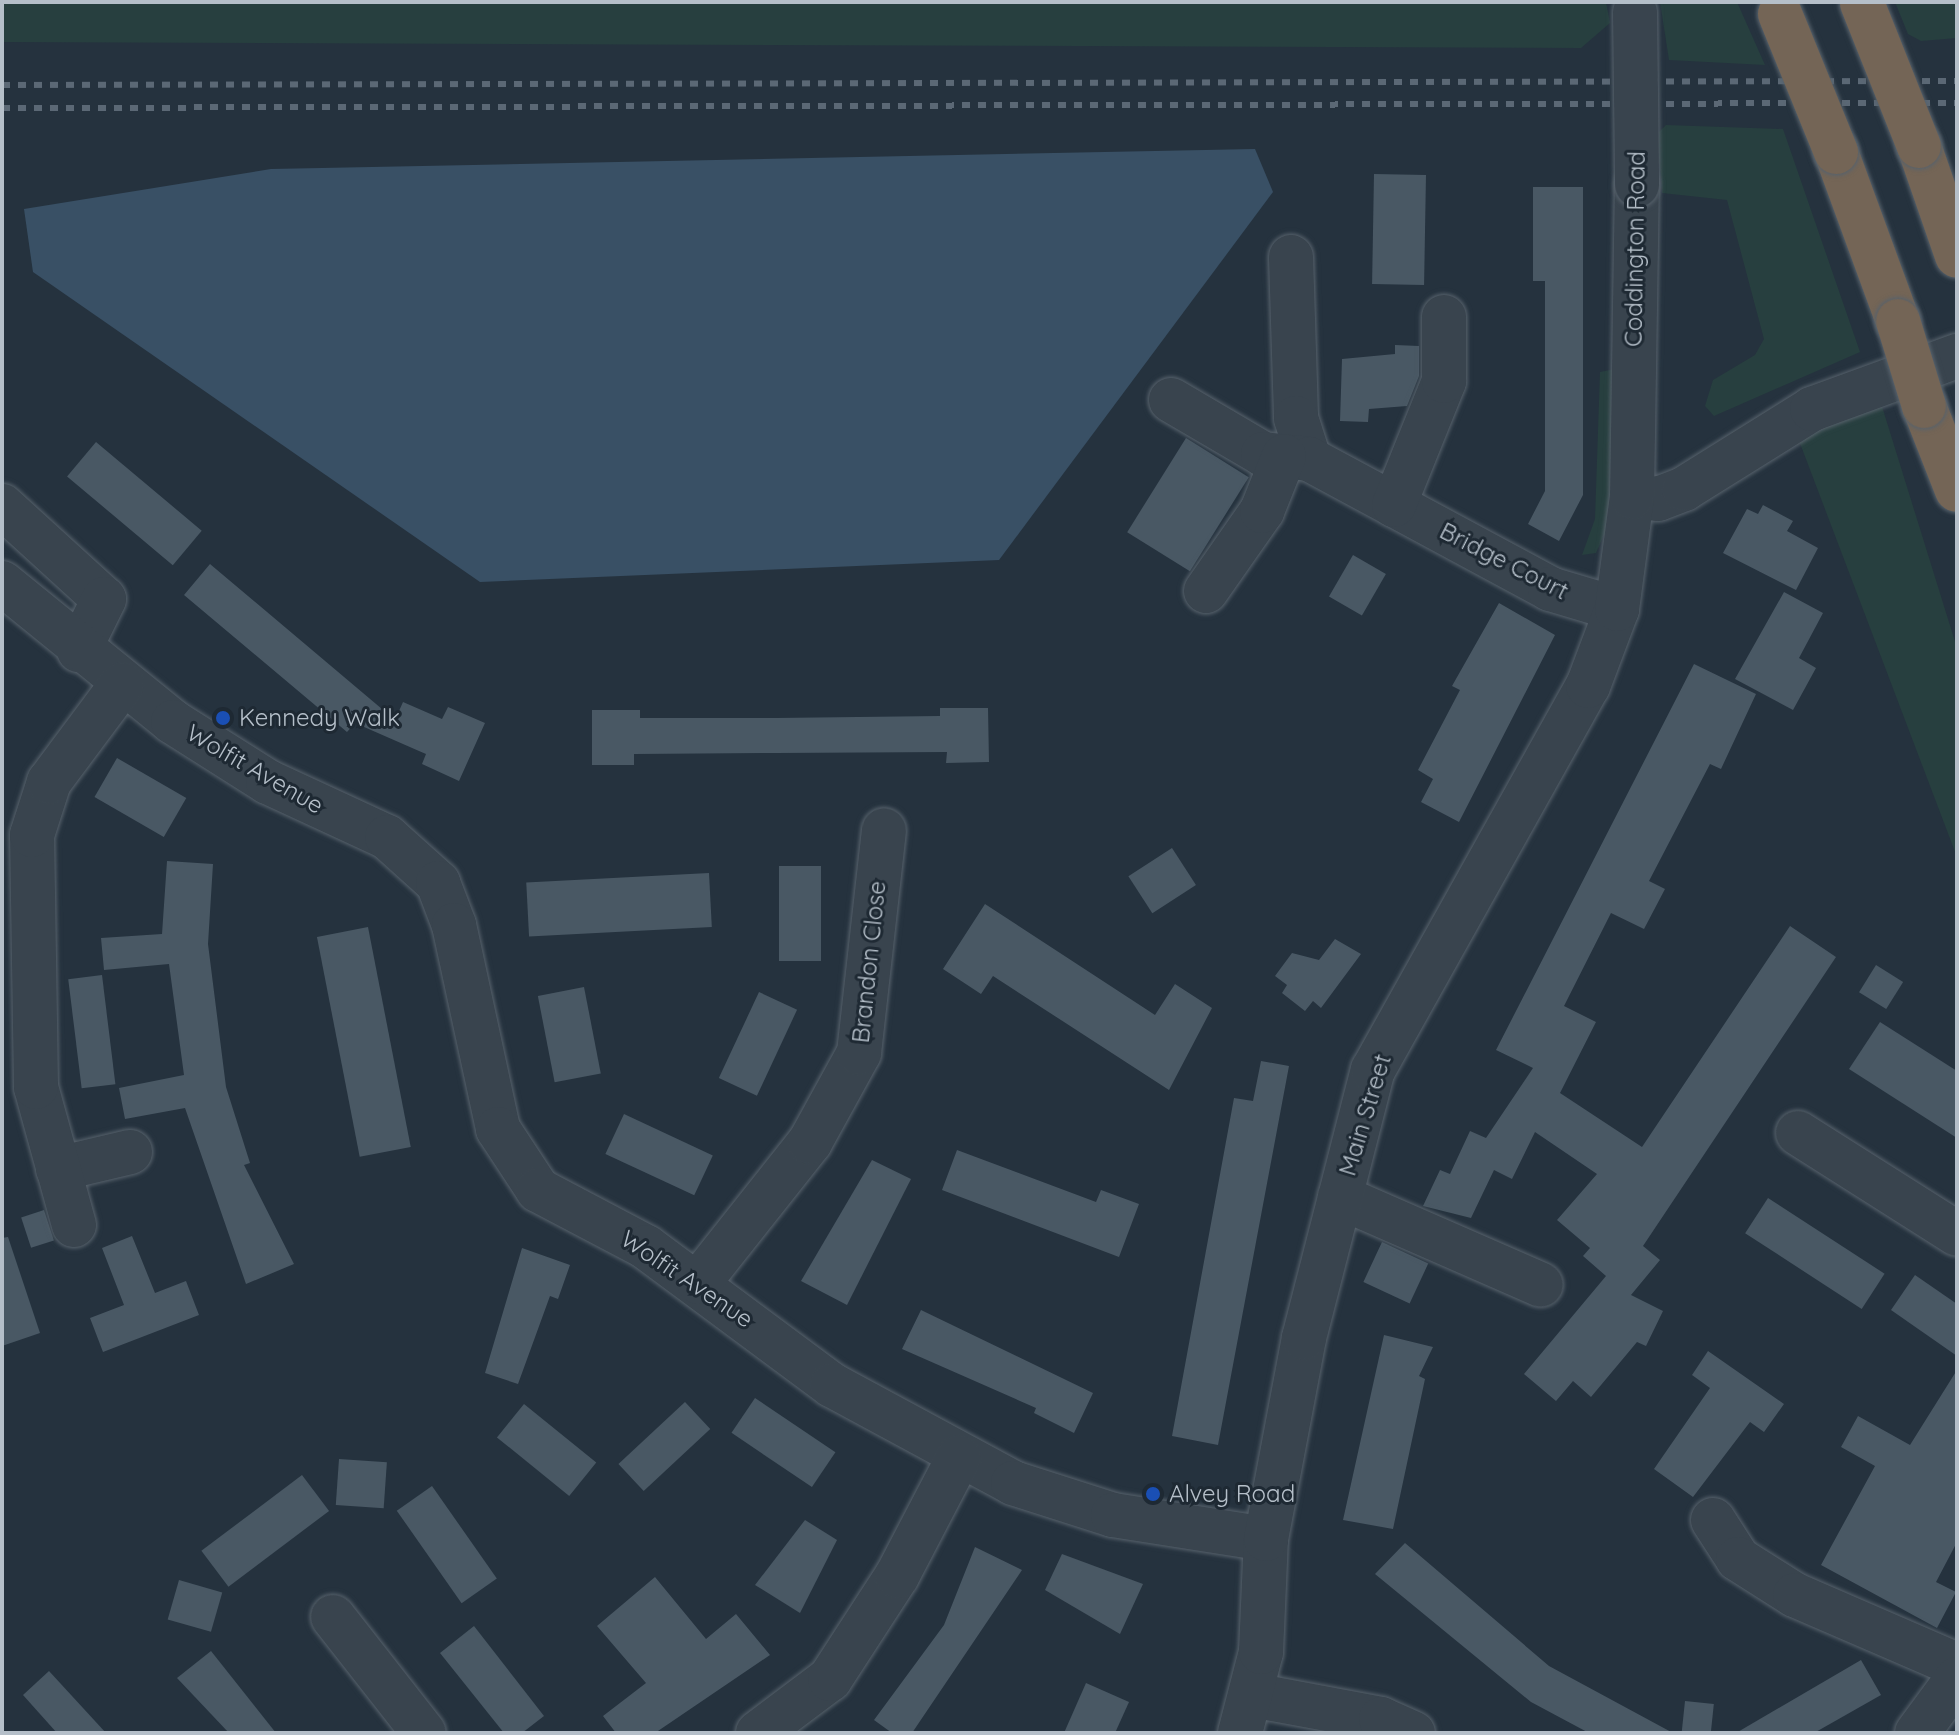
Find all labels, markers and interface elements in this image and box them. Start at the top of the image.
street label: Coddington Road [1619,151,1651,347]
street label: Bridge Court [1435,516,1573,606]
place label: Kennedy Walk [239,704,400,732]
marker: Kennedy Walk [214,709,232,727]
street label: Wolfit Avenue [181,718,329,820]
street label: Brandon Close [846,880,892,1044]
street label: Main Street [1333,1051,1397,1179]
street label: Wolfit Avenue [615,1224,759,1334]
place label: Alvey Road [1169,1480,1295,1508]
marker: Alvey Road [1144,1485,1162,1503]

